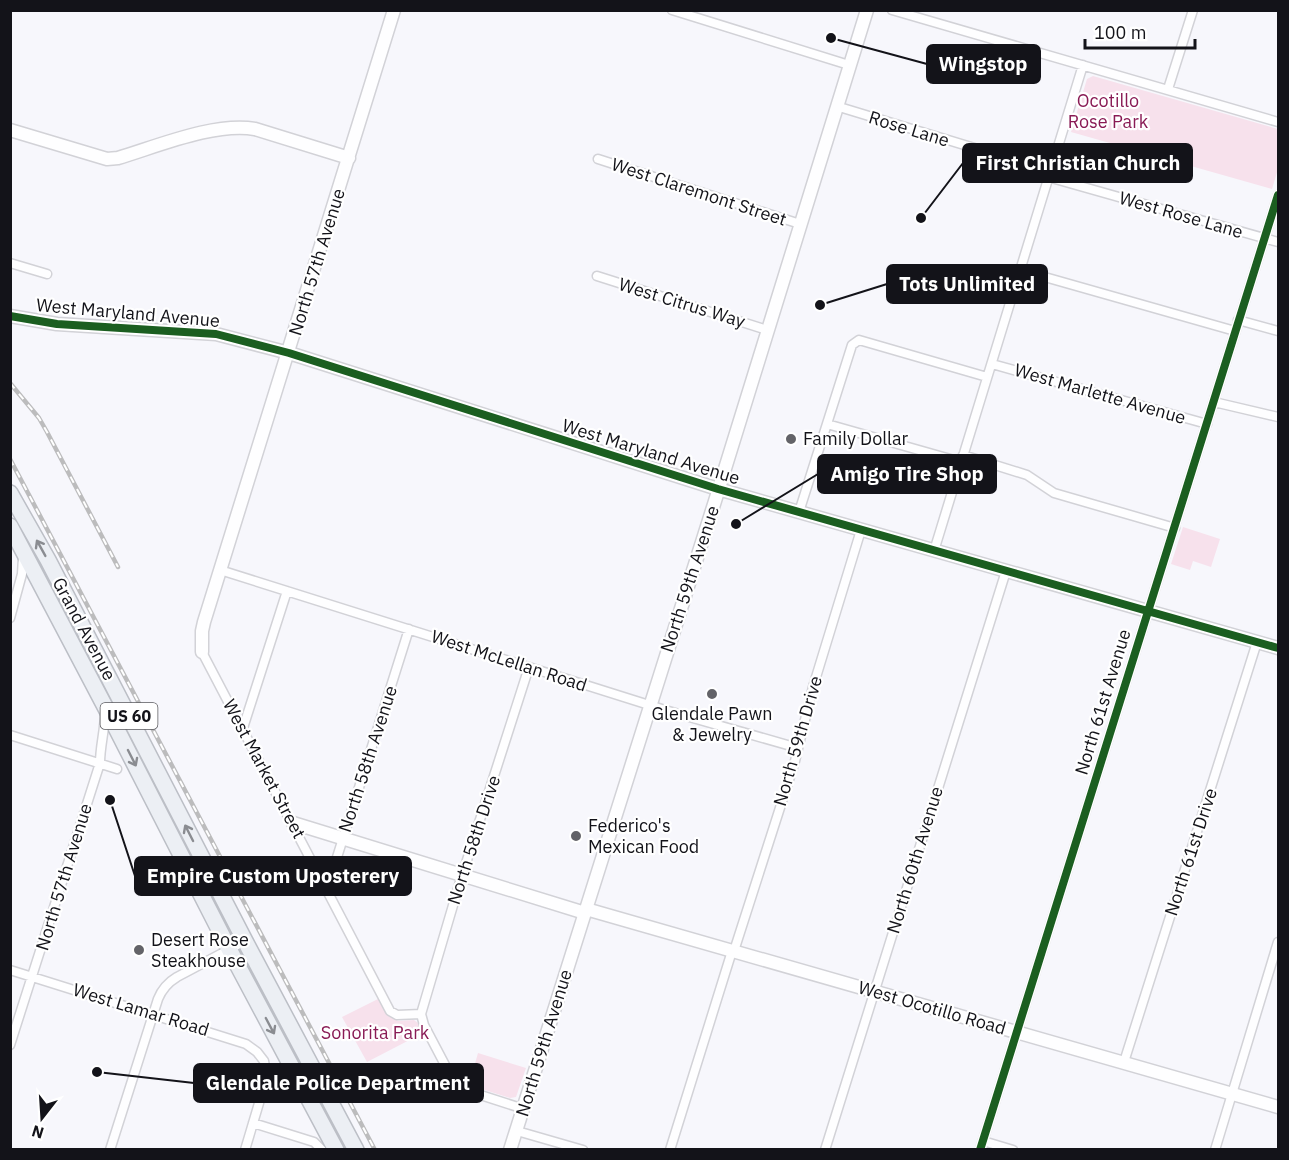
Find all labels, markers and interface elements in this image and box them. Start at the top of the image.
scale bar [1085,12,1194,50]
text: 100 m [1094,21,1146,44]
callout: Wingstop [927,45,1040,83]
text: Wingstop [938,50,1028,77]
park label: Ocotillo Rose Park [1068,89,1149,133]
street label: Rose Lane [866,105,952,152]
callout: First Christian Church [963,144,1192,182]
text: First Christian Church [976,149,1180,176]
street label: West Claremont Street [609,152,790,231]
street label: North 57th Avenue [283,185,350,338]
street label: West Rose Lane [1117,186,1246,243]
callout: Tots Unlimited [887,265,1047,303]
text: Tots Unlimited [899,270,1035,297]
street label: West Citrus Way [616,272,748,333]
street label: West Maryland Avenue [35,293,221,332]
street label: West Marlette Avenue [1012,358,1189,429]
street label: West Maryland Avenue [560,414,743,490]
place label: Family Dollar [803,427,909,450]
marker: Family Dollar [784,432,798,446]
callout: Amigo Tire Shop [818,455,996,493]
text: Amigo Tire Shop [830,460,984,487]
street label: North 59th Avenue [655,503,724,655]
one-way arrow [35,540,47,557]
street label: Grand Avenue [48,573,121,684]
street label: West McLellan Road [428,624,590,697]
street label: North 61st Avenue [1069,626,1136,778]
street label: North 59th Drive [768,673,827,809]
street label: North 58th Avenue [333,683,402,835]
marker: Glendale Pawn & Jewelry [705,687,719,701]
street label: West Market Street [218,695,311,842]
place label: Glendale Pawn & Jewelry [652,702,772,746]
road number: US 60 [100,703,158,729]
one-way arrow [126,749,138,767]
street label: North 58th Drive [442,772,505,907]
street label: North 60th Avenue [881,783,948,936]
street label: North 61st Drive [1159,785,1222,919]
street label: North 57th Avenue [30,800,97,953]
place label: Federico's Mexican Food [588,814,699,858]
one-way arrow [183,825,195,842]
marker: Federico's Mexican Food [569,829,583,843]
callout: Empire Custom Uposterery [135,857,411,895]
text: Empire Custom Uposterery [147,862,399,889]
place label: Desert Rose Steakhouse [151,928,249,972]
marker: Desert Rose Steakhouse [132,943,146,957]
street label: North 59th Avenue [510,966,577,1119]
street label: West Ocotillo Road [855,975,1009,1040]
street label: West Lamar Road [70,978,212,1041]
one-way arrow [264,1017,276,1035]
park label: Sonorita Park [321,1021,430,1044]
callout: Glendale Police Department [194,1064,483,1102]
text: Glendale Police Department [206,1069,470,1096]
north arrow [12,1088,72,1148]
text: N [29,1121,46,1144]

